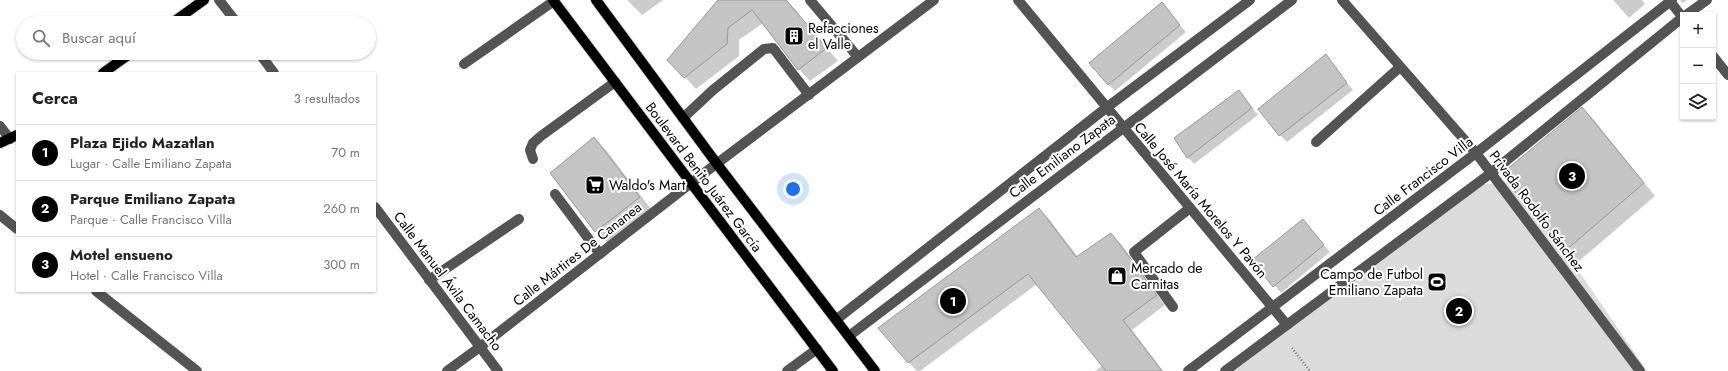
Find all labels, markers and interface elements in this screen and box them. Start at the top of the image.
map controls [1680,12,1716,120]
button: + [1680,12,1716,48]
search box [16,16,376,60]
place label: Refacciones el Valle [808,18,879,54]
building icon: Refacciones el Valle [783,25,805,47]
icon: search [30,27,52,49]
text: Buscar aquí [62,27,136,49]
button: − [1680,48,1716,84]
button: layers [1680,84,1716,120]
text: Cerca [32,86,78,110]
text: 3 resultados [294,89,360,108]
street label: Boulevard Benito Juárez García [641,98,767,256]
street label: Calle Emiliano Zapata [1005,109,1119,203]
street label: Calle José María Morelos Y Pavón [1130,118,1272,282]
text: Plaza Ejido Mazatlan [70,132,215,154]
street label: Calle Francisco Villa [1369,132,1477,220]
text: 1 [42,143,48,162]
text: 70 m [331,143,360,162]
street label: Privada Rodolfo Sánchez [1485,146,1590,276]
text: Lugar · Calle Emiliano Zapata [70,154,231,173]
pin: 3 [1559,161,1585,191]
supermarket icon: Waldo's Mart [584,174,606,196]
place label: Waldo's Mart [609,175,686,195]
your location [783,179,803,199]
text: Parque Emiliano Zapata [70,188,235,210]
street label: Calle Mártires De Cananea [508,197,646,311]
text: 2 [41,199,49,218]
text: 260 m [323,199,360,218]
street label: Calle Manuel Ávila Camacho [389,207,507,355]
text: Parque · Calle Francisco Villa [70,210,232,229]
text: Motel ensueno [70,244,173,266]
text: 3 [41,255,49,274]
text: 300 m [323,255,360,274]
place label: Mercado de Carnitas [1131,258,1203,294]
place label: Campo de Futbol Emiliano Zapata [1320,264,1423,300]
shop icon: Mercado de Carnitas [1106,265,1128,287]
text: Hotel · Calle Francisco Villa [70,266,223,285]
sports icon: Campo de Futbol Emiliano Zapata [1426,271,1448,293]
pin: 1 [940,286,966,316]
pin: 2 [1446,296,1472,326]

